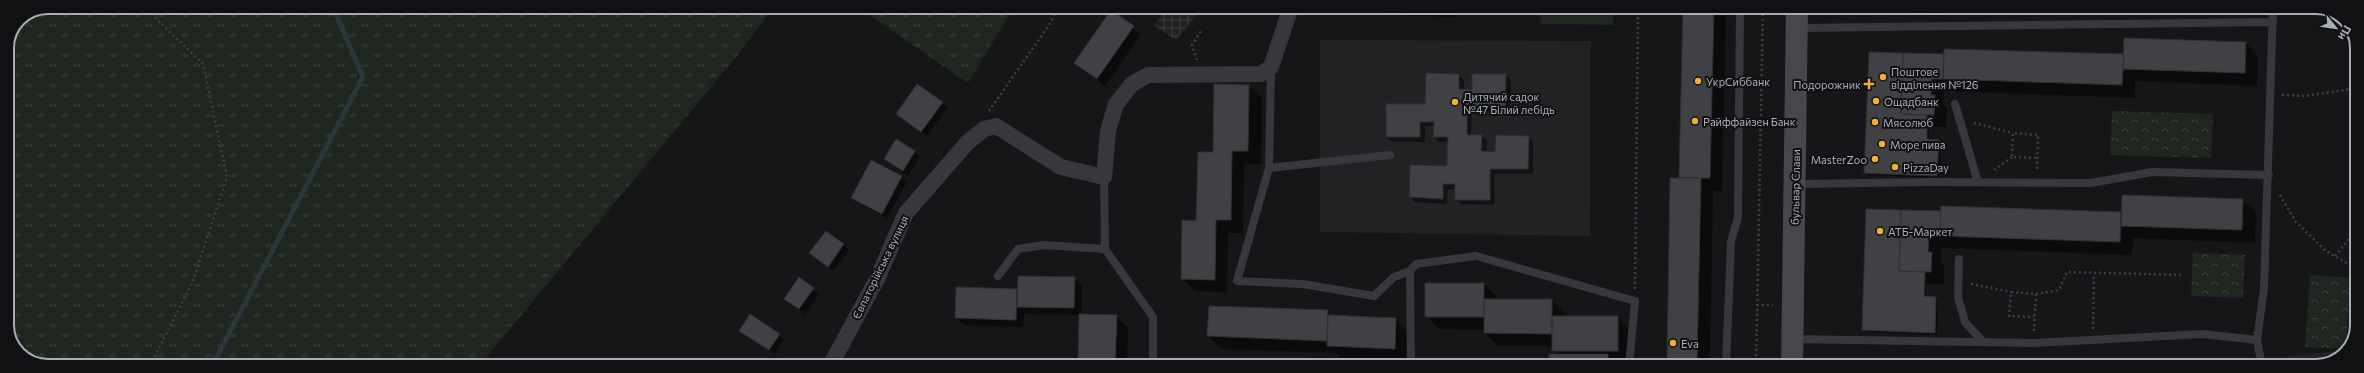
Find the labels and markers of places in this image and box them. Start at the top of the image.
place label: Поштове відділення №126 [1891,65,1979,91]
marker: Поштове відділення №126 [1878,72,1888,82]
place label: УкрСиббанк [1706,75,1770,88]
marker: УкрСиббанк [1693,76,1703,86]
place label: Подорожник [1793,78,1861,91]
marker: Подорожник [1864,79,1874,89]
place label: Дитячий садок №47 Білий лебідь [1463,90,1555,116]
place label: Ощадбанк [1884,95,1939,108]
marker: Ощадбанк [1871,96,1881,106]
marker: Дитячий садок №47 Білий лебідь [1450,97,1460,107]
place label: Райффайзен Банк [1703,115,1796,128]
marker: Райффайзен Банк [1690,116,1700,126]
place label: Мясолюб [1883,116,1934,129]
marker: Мясолюб [1870,117,1880,127]
place label: Море пива [1890,138,1946,151]
marker: Море пива [1877,139,1887,149]
place label: MasterZoo [1811,153,1867,166]
marker: MasterZoo [1870,154,1880,164]
place label: PizzaDay [1903,161,1949,174]
marker: PizzaDay [1890,162,1900,172]
place label: АТБ-Маркет [1888,225,1952,238]
marker: АТБ-Маркет [1875,226,1885,236]
place label: Eva [1681,337,1699,350]
marker: Eva [1668,338,1678,348]

